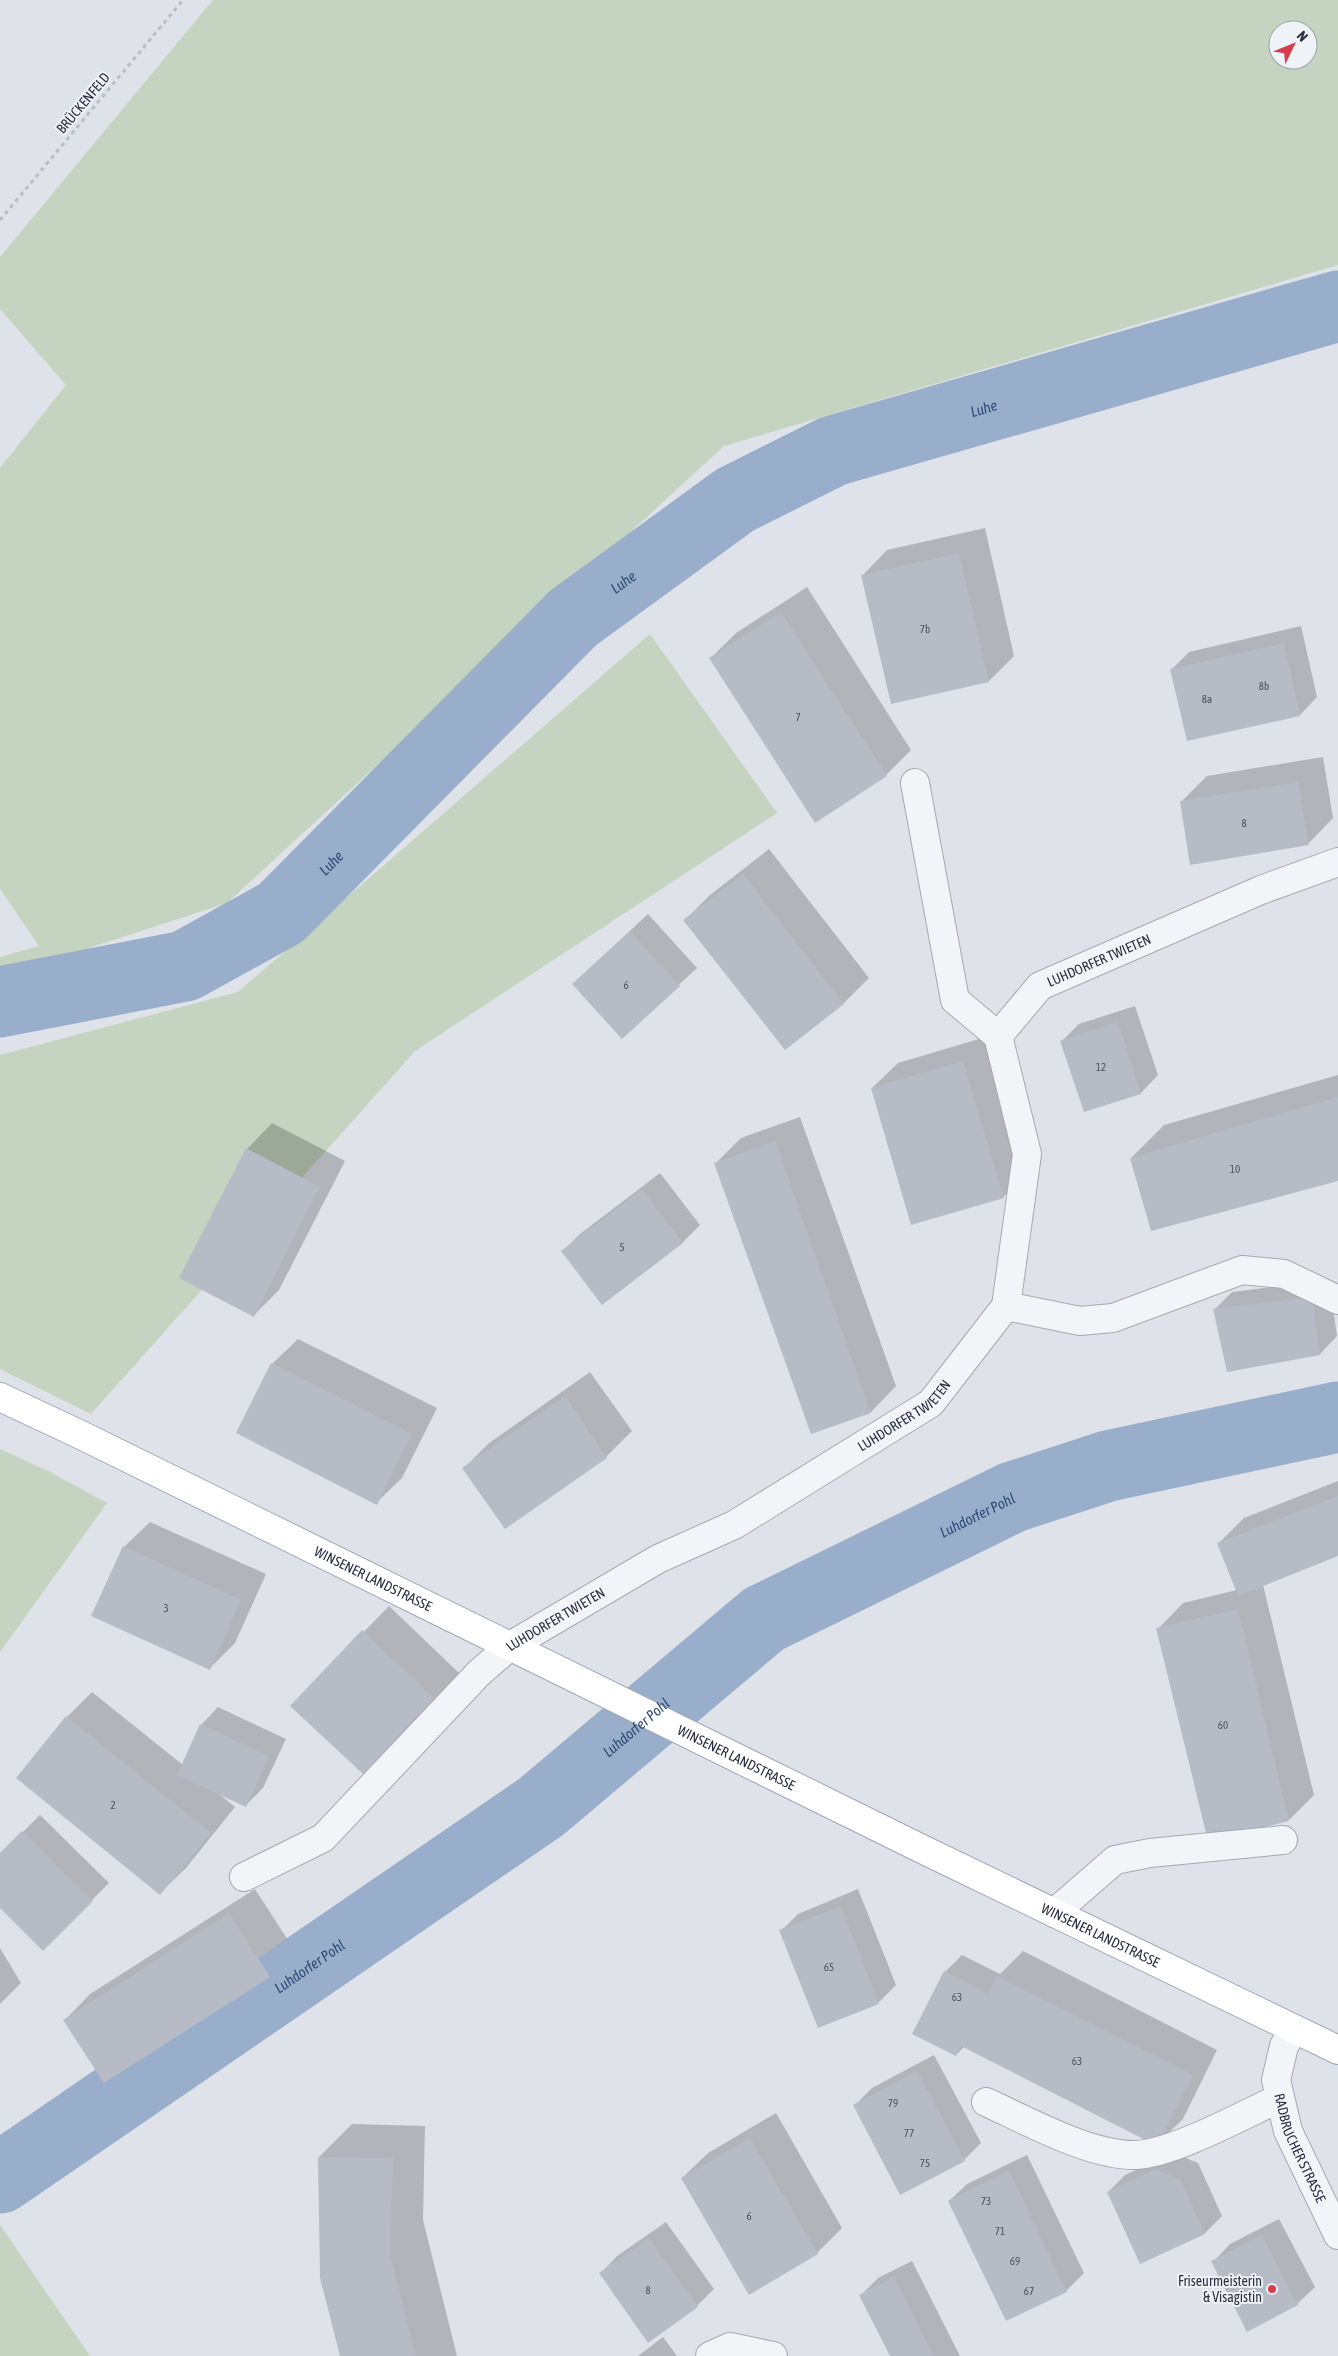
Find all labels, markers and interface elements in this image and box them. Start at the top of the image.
north arrow [1268,20,1318,70]
text: N [1294,28,1311,45]
street label: BRÜCKENFELD [53,69,113,137]
water label: Luhe [968,396,999,420]
water label: Luhe [607,567,639,596]
house number: 7b [920,623,930,635]
house number: 8b [1259,680,1269,692]
house number: 8a [1202,693,1212,705]
house number: 7 [795,711,801,723]
house number: 8 [1241,817,1247,829]
water label: Luhe [315,847,347,878]
street label: LUHDORFER TWIETEN [1044,931,1153,990]
house number: 6 [623,979,629,991]
house number: 12 [1096,1061,1106,1073]
house number: 10 [1230,1163,1240,1175]
house number: 5 [619,1241,625,1253]
street label: LUHDORFER TWIETEN [855,1377,954,1454]
water label: Luhdorfer Pohl [937,1489,1018,1540]
street label: WINSENER LANDSTRASSE [312,1543,435,1614]
street label: LUHDORFER TWIETEN [502,1584,608,1654]
house number: 3 [163,1602,169,1614]
water label: Luhdorfer Pohl [599,1694,673,1760]
house number: 60 [1218,1719,1228,1731]
street label: WINSENER LANDSTRASSE [675,1722,798,1793]
house number: 2 [110,1799,116,1811]
street label: WINSENER LANDSTRASSE [1039,1900,1162,1971]
water label: Luhdorfer Pohl [271,1936,348,1996]
house number: 65 [824,1961,834,1973]
house number: 63 [952,1991,962,2003]
house number: 63 [1072,2055,1082,2067]
street label: RADBRUCHER STRASSE [1271,2092,1329,2205]
house number: 79 [888,2097,898,2109]
house number: 77 [904,2127,914,2139]
house number: 75 [920,2157,930,2169]
house number: 73 [981,2195,991,2207]
house number: 6 [746,2210,752,2222]
house number: 71 [995,2225,1005,2237]
house number: 69 [1010,2255,1020,2267]
place label: Friseurmeisterin & Visagistin [1178,2273,1262,2305]
marker: Friseurmeisterin & Visagistin [1266,2283,1278,2295]
house number: 8 [645,2284,651,2296]
house number: 67 [1024,2285,1034,2297]

